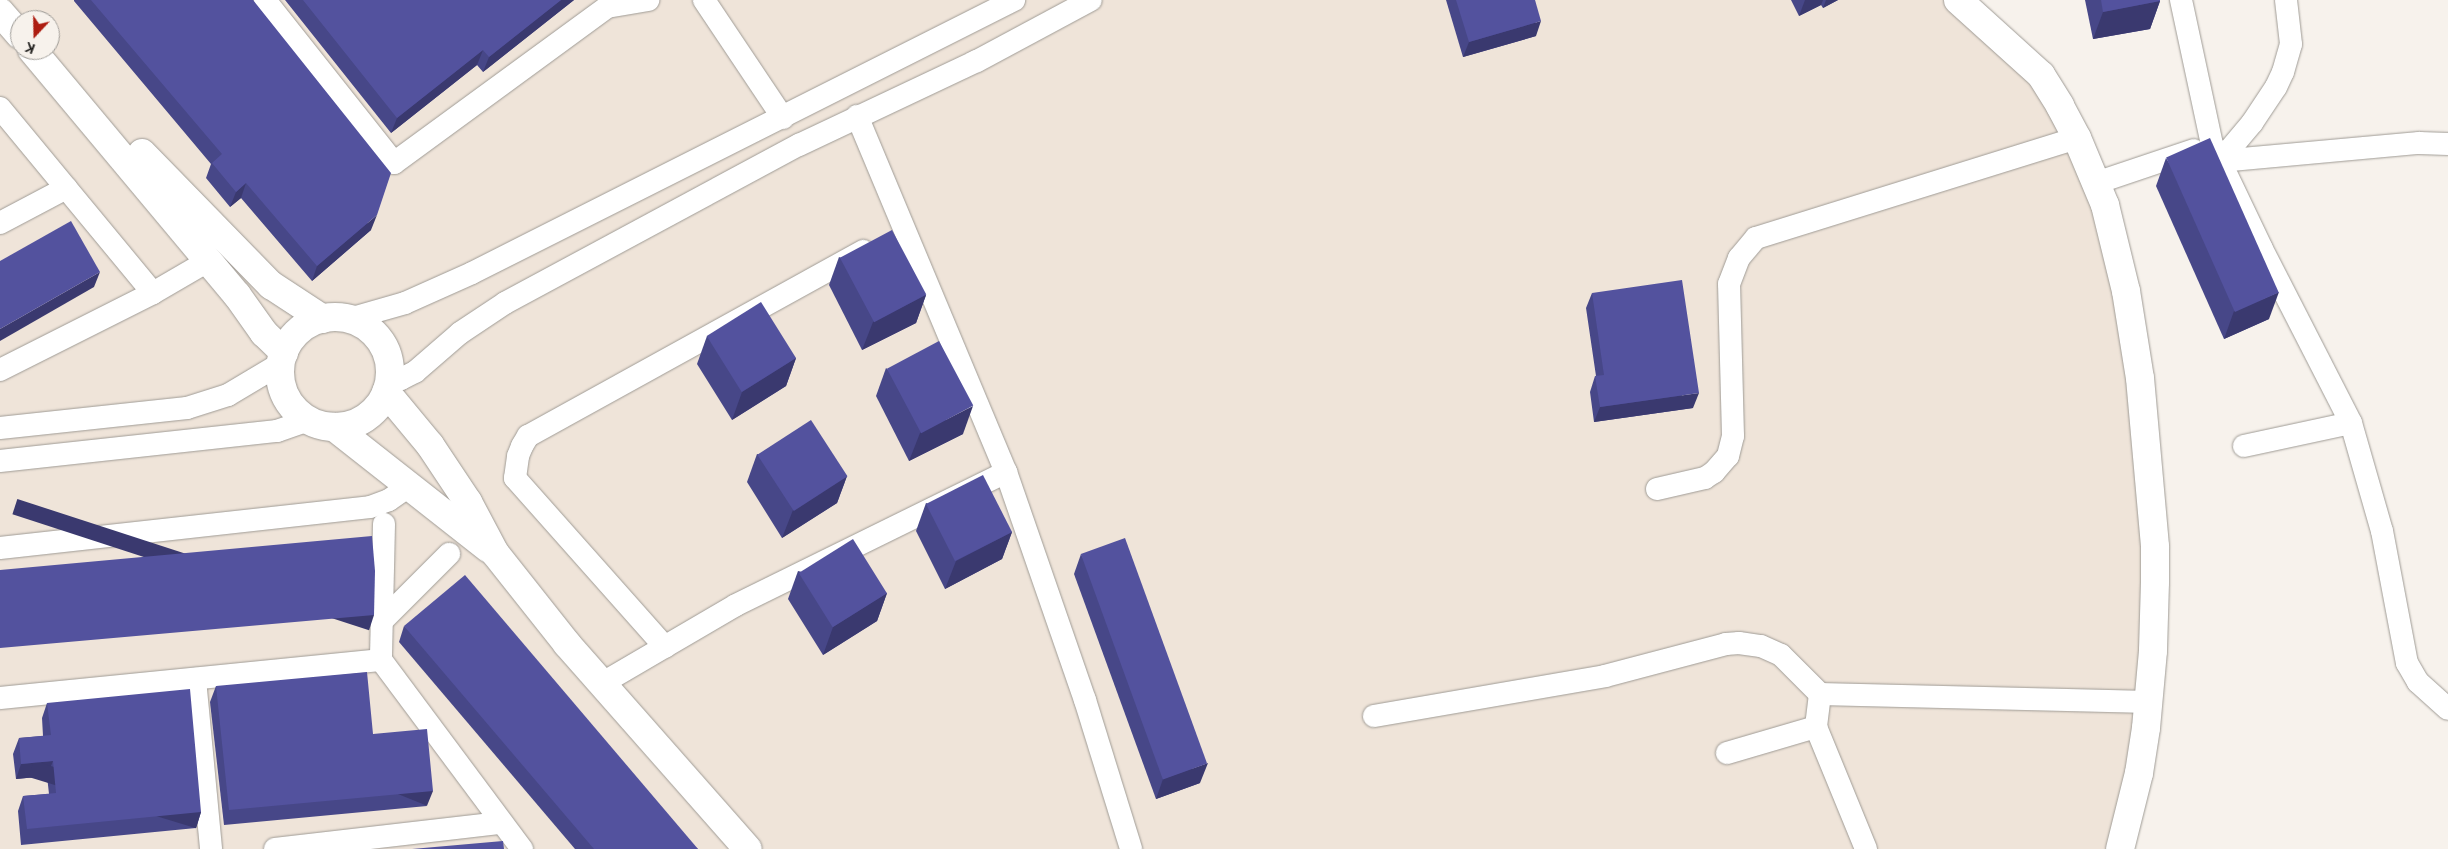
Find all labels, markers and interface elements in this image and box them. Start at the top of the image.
north arrow [10,10,60,60]
text: K [23,39,37,57]

